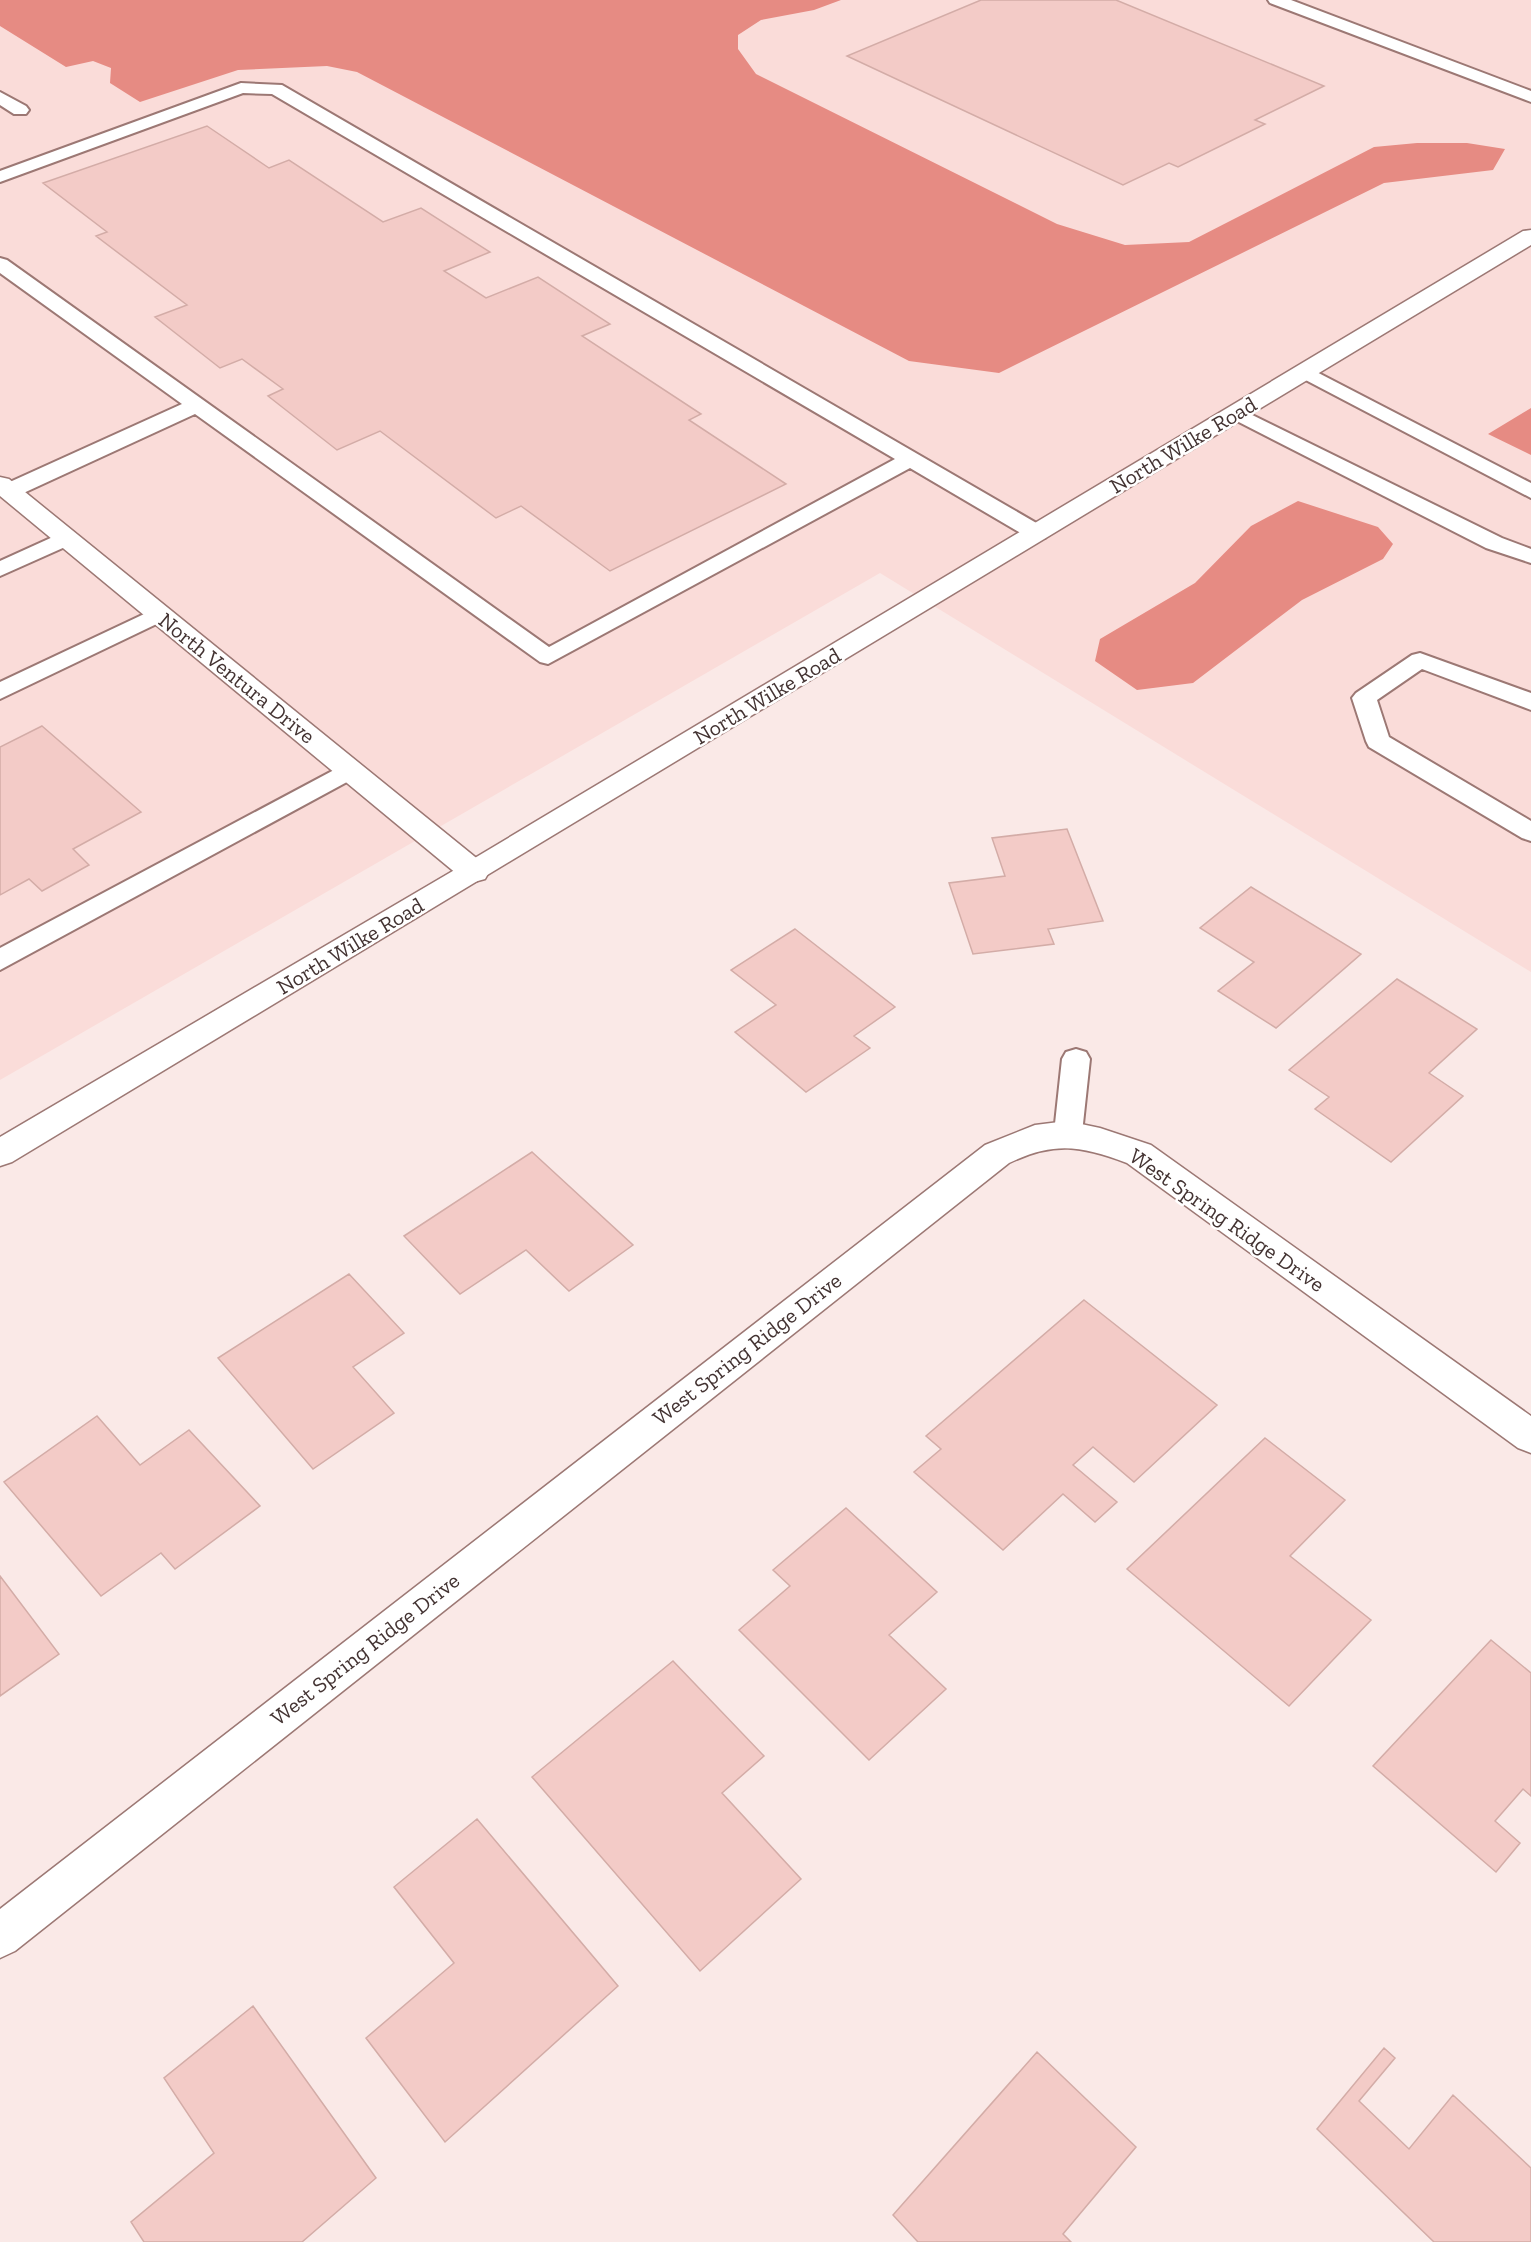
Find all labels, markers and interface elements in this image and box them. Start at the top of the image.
street label: North Wilke Road [1105,390,1261,500]
street label: North Ventura Drive [153,607,321,749]
street label: North Wilke Road [689,641,845,751]
street label: North Wilke Road [272,891,428,1001]
street label: West Spring Ridge Drive [1124,1142,1330,1298]
street label: West Spring Ridge Drive [647,1267,847,1431]
street label: West Spring Ridge Drive [265,1567,465,1731]

